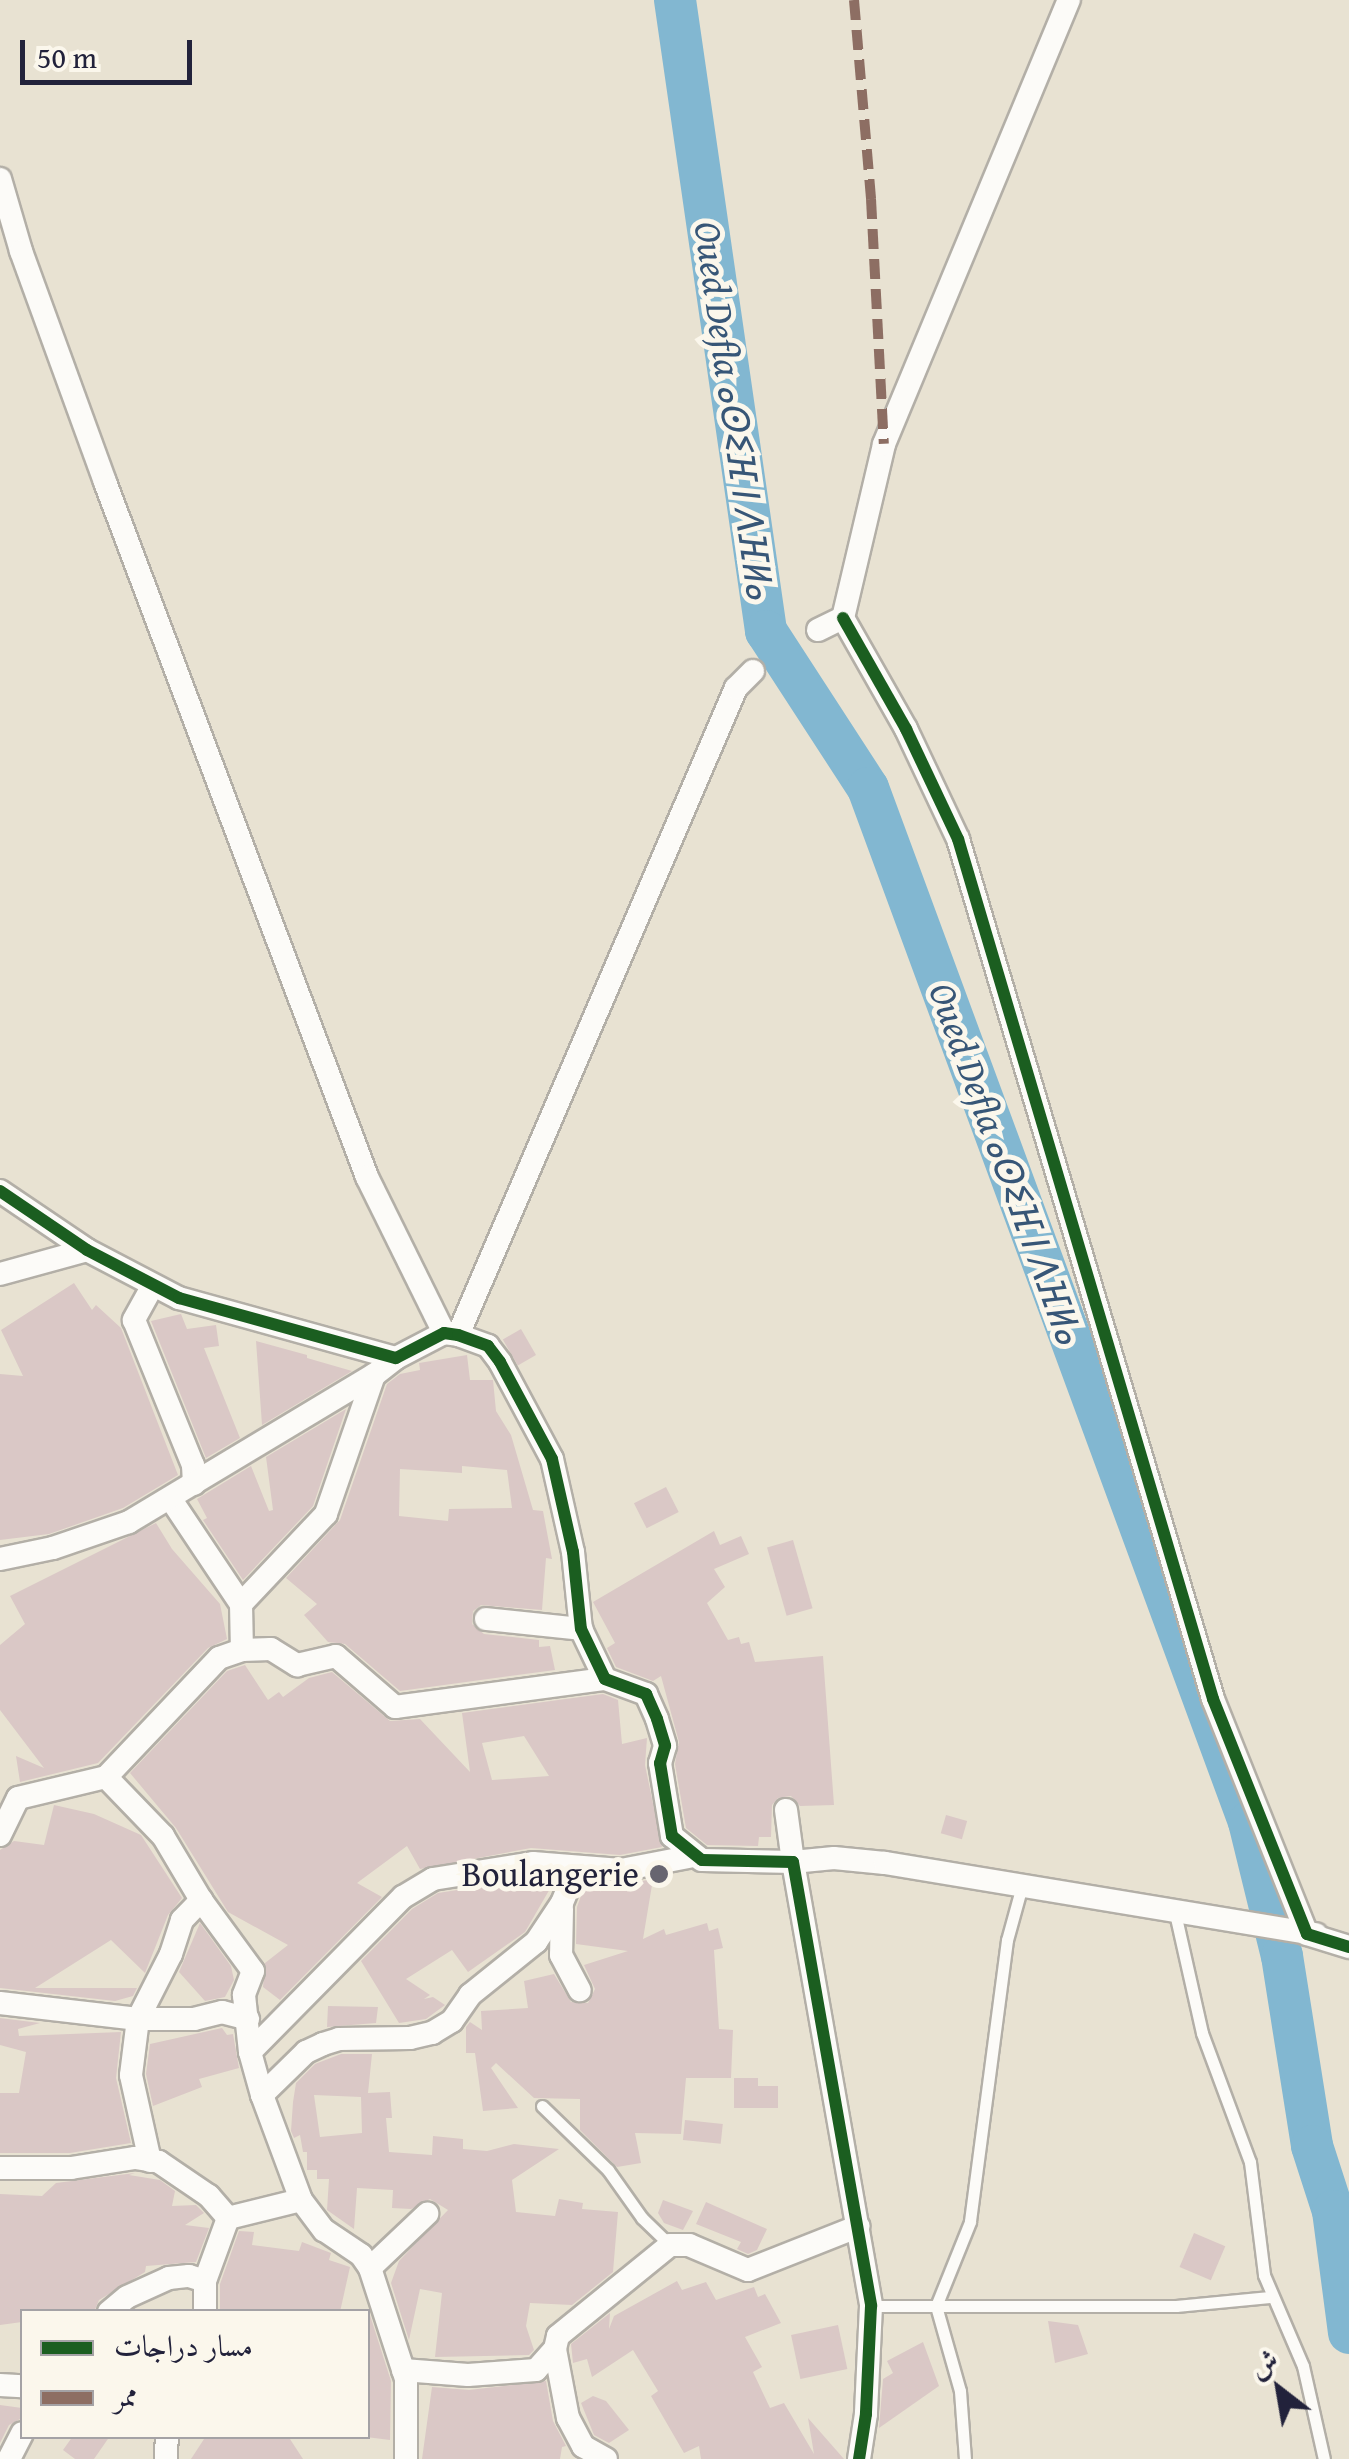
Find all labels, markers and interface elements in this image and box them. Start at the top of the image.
scale bar [25,20,198,82]
text: 50 m [37,35,97,79]
water label: Oued Defla ⴰⵙⵉⴼ ⵏ ⴷⴼⵍⴰ [685,218,783,602]
water label: Oued Defla ⴰⵙⵉⴼ ⵏ ⴷⴼⵍⴰ [919,976,1093,1350]
place label: Boulangerie [462,1853,639,1895]
marker: Boulangerie [648,1863,670,1885]
legend [20,2309,370,2439]
text: مسار دراجات [114,2323,253,2367]
text: ش [1241,2338,1286,2388]
north arrow [1229,2339,1329,2439]
text: ممر [114,2373,138,2417]

